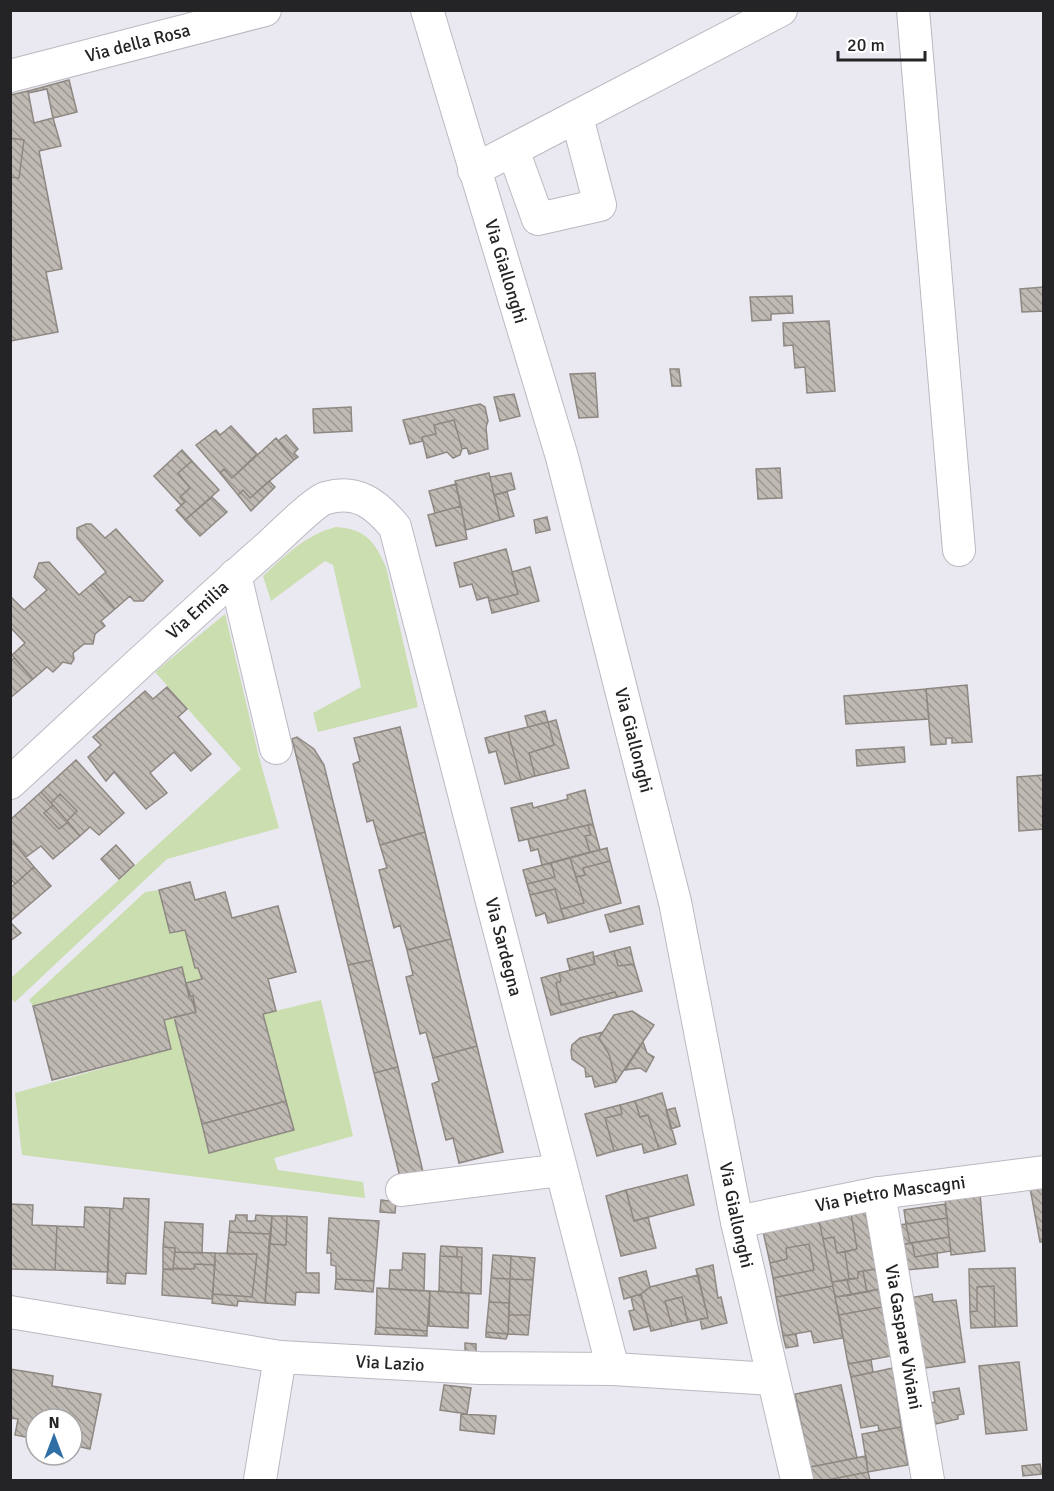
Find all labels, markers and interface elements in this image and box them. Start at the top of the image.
street label: Via della Rosa [83,19,193,67]
scale bar [838,24,925,62]
text: 20 m [847,34,885,56]
street label: Via Giallonghi [480,217,532,326]
street label: Via Emilia [161,576,233,644]
street label: Via Giallonghi [610,685,658,795]
street label: Via Sardegna [480,895,527,999]
street label: Via Giallonghi [715,1160,758,1270]
street label: Via Pietro Mascagni [813,1171,967,1217]
street label: Via Gaspare Viviani [880,1263,927,1411]
street label: Via Lazio [355,1350,425,1376]
north arrow [24,1407,84,1467]
text: N [48,1413,60,1433]

